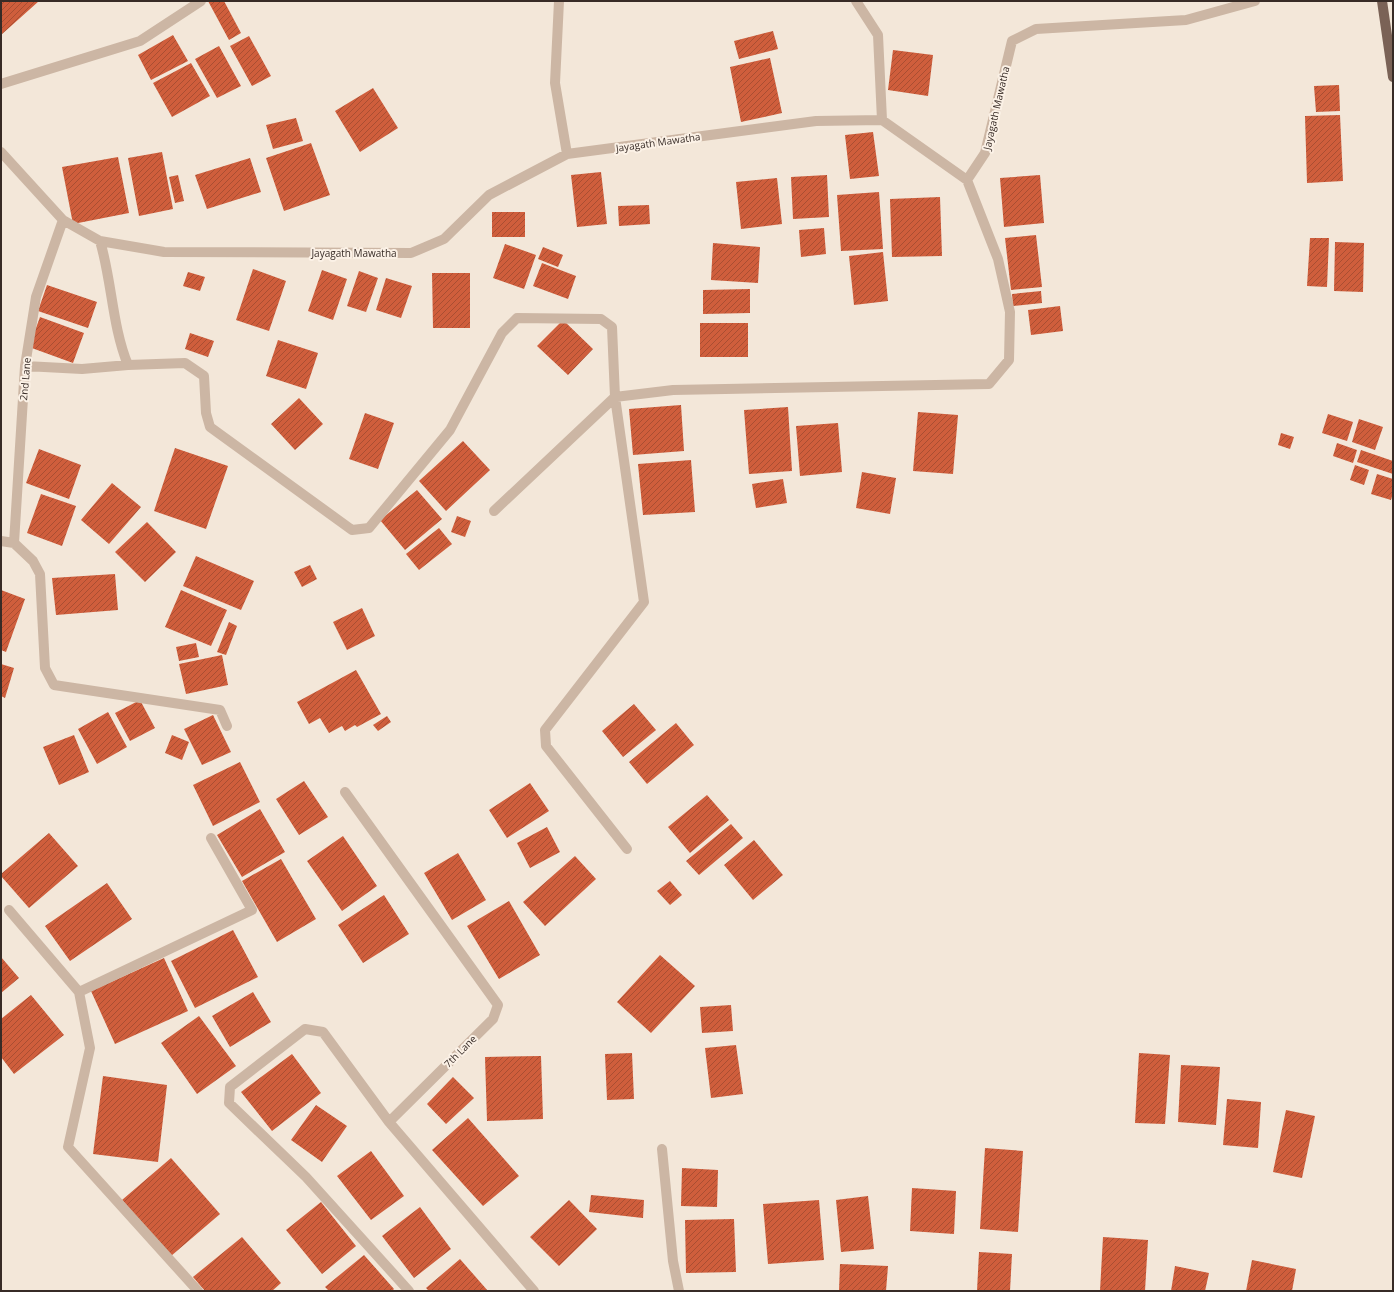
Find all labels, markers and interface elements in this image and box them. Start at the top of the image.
street label: Jayagath Mawatha [979,65,1012,152]
street label: Jayagath Mawatha [614,129,701,155]
street label: Jayagath Mawatha [310,246,397,260]
street label: 2nd Lane [16,357,34,401]
street label: 7th Lane [441,1031,480,1070]

